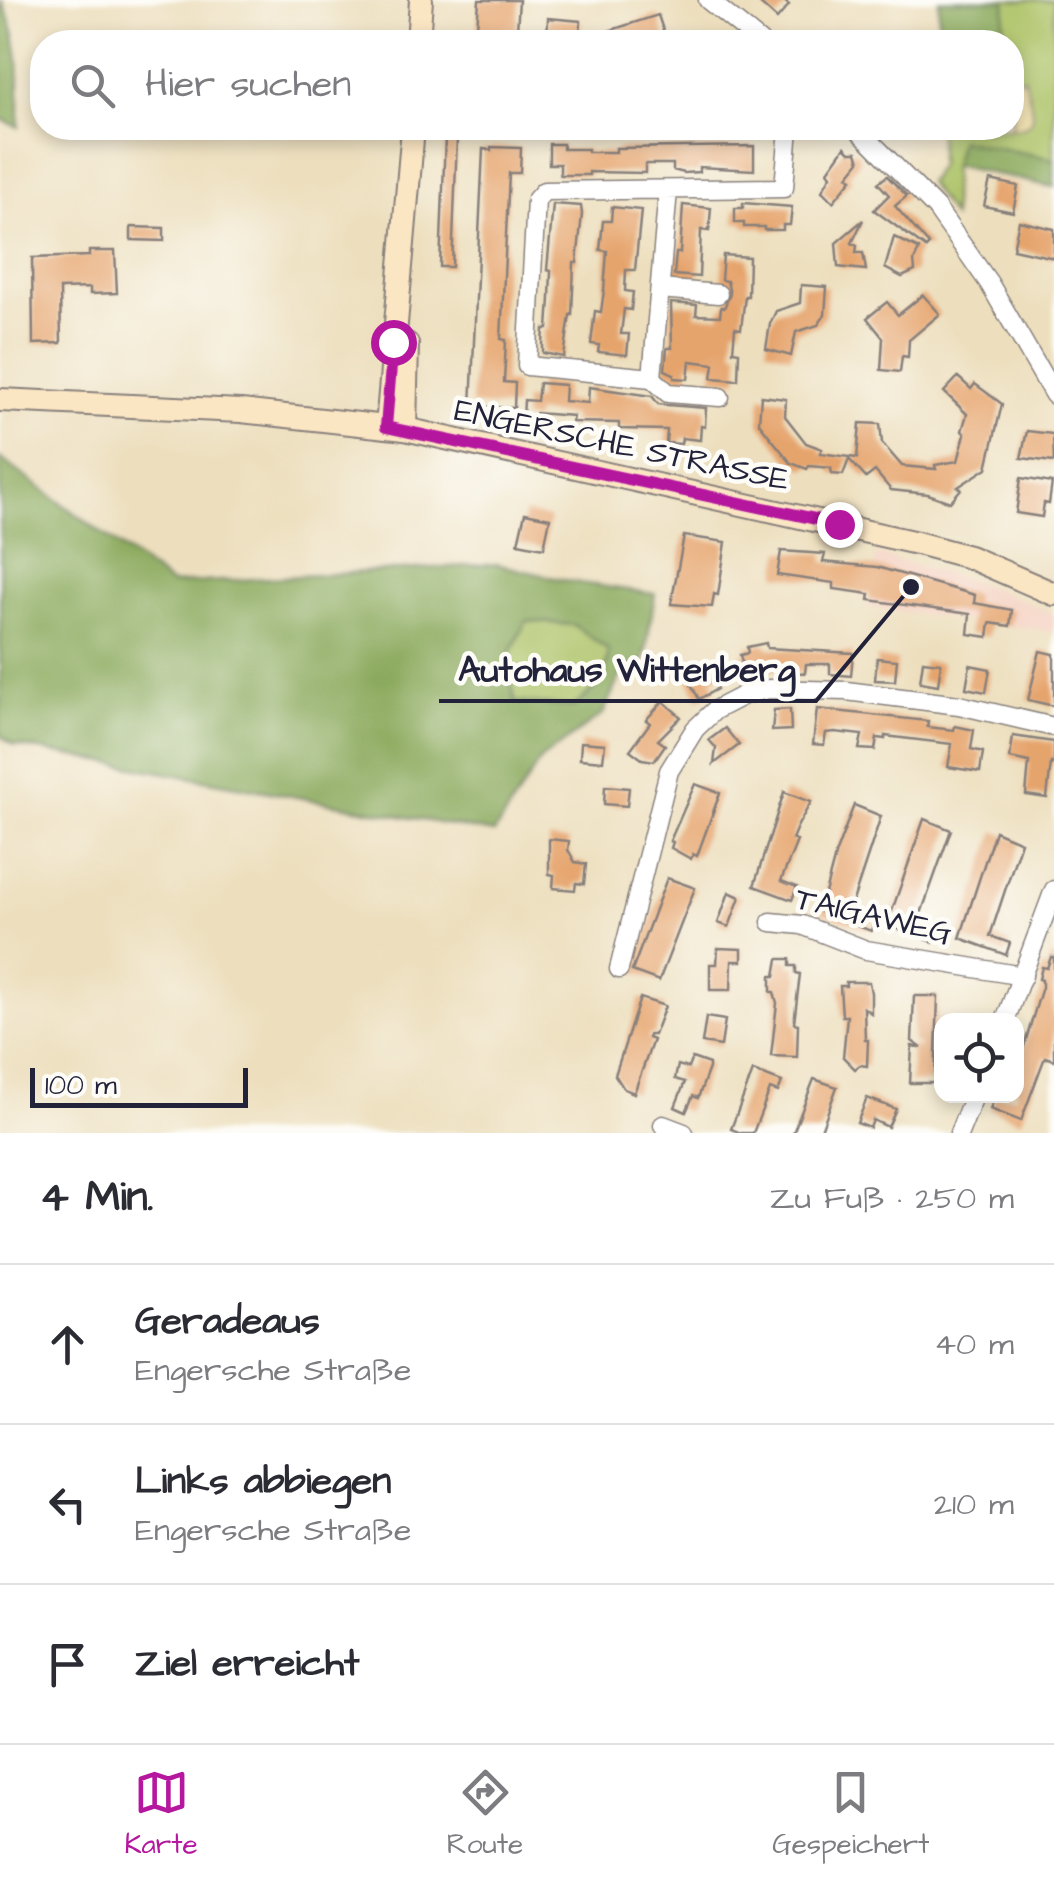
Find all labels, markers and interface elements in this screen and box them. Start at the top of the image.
search box [30,30,1024,140]
icon: search [65,58,120,113]
text: Hier suchen [145,59,351,111]
route start [371,320,417,366]
street label: ENGERSCHE STRASSE [450,388,793,503]
route end [817,502,863,548]
callout: Autohaus Wittenberg [439,636,816,701]
text: Autohaus Wittenberg [458,646,796,697]
street label: TAIGAWEG [791,877,956,956]
map controls [934,1013,1024,1103]
button: locate [934,1013,1024,1103]
scale bar [30,1063,248,1108]
text: 100 m [45,1066,117,1105]
text: 4 Min. [40,1169,153,1227]
text: Zu Fuß · 250 m [770,1176,1014,1221]
text: Geradeaus [135,1296,320,1348]
icon: ahead [40,1317,95,1372]
text: 40 m [934,1322,1014,1367]
text: Engersche Straße [135,1348,411,1393]
text: Links abbiegen [135,1456,391,1508]
icon: left [40,1477,95,1532]
text: 210 m [934,1482,1014,1527]
text: Engersche Straße [135,1508,411,1553]
icon: arrive [40,1637,95,1692]
text: Ziel erreicht [135,1638,359,1690]
tab: Karte [125,1765,198,1864]
tab: Route [447,1765,523,1864]
tab: Gespeichert [772,1765,929,1864]

